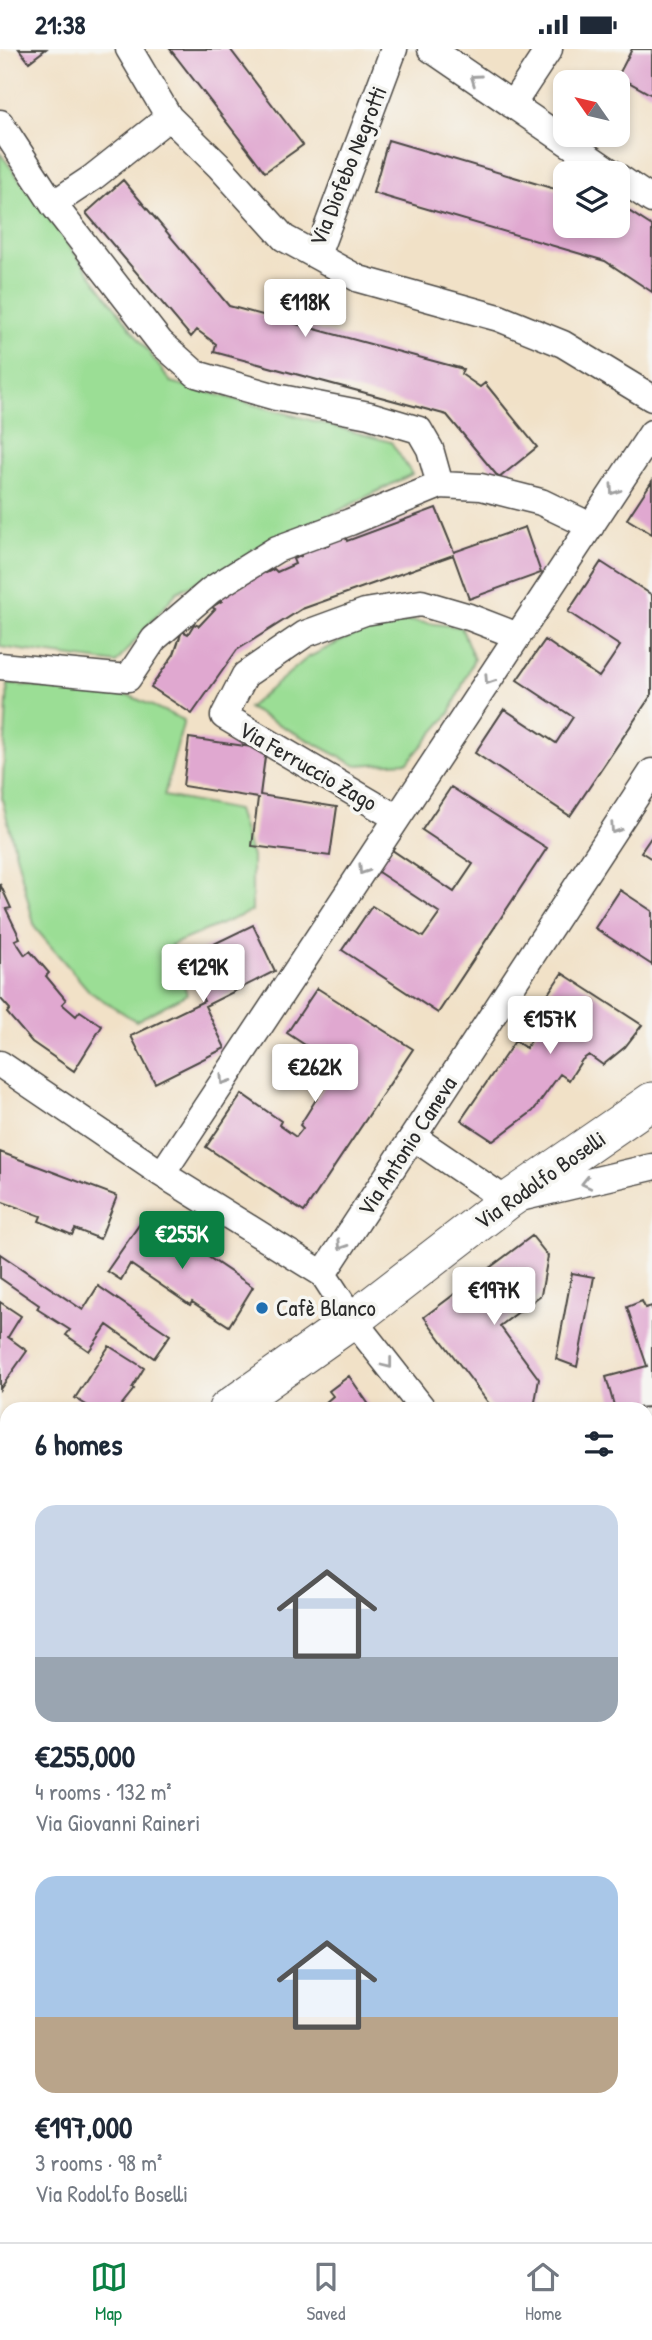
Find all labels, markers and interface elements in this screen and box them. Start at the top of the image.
text: 21:38 [35,7,86,42]
north arrow [553,70,630,147]
map controls [553,70,630,238]
one-way arrow [470,75,483,87]
street label: Via Diofebo Negrotti [301,81,394,250]
button: layers [553,161,630,238]
pin: €118K [256,279,354,339]
text: €118K [280,286,330,317]
one-way arrow [610,482,623,495]
one-way arrow [484,672,497,685]
street label: Via Ferruccio Zago [233,713,383,818]
one-way arrow [610,821,623,834]
one-way arrow [359,862,372,875]
pin: €129K [154,944,252,1004]
text: €129K [178,951,228,982]
pin: €157K [501,997,599,1056]
text: €157K [524,1003,576,1034]
pin: €262K [266,1045,364,1104]
text: €262K [288,1051,342,1082]
street label: Via Antonio Caneva [350,1070,463,1222]
one-way arrow [220,1072,233,1085]
street label: Via Rodolfo Boselli [468,1123,611,1236]
one-way arrow [580,1174,592,1189]
pin: €255K [133,1211,231,1271]
text: €255K [155,1218,209,1249]
one-way arrow [338,1237,351,1250]
pin: €197K [445,1267,543,1327]
text: €197K [468,1274,520,1305]
place label: Cafè Blanco [276,1292,376,1323]
marker: Cafè Blanco [254,1300,270,1316]
one-way arrow [380,1357,393,1369]
text: 6 homes [35,1424,122,1464]
icon: filters [580,1425,618,1463]
icon: home [264,1551,390,1677]
text: €255,000 [35,1736,135,1776]
text: 4 rooms · 132 m² [35,1776,172,1807]
text: Via Giovanni Raineri [35,1807,200,1838]
icon: home [264,1922,390,2048]
text: €197,000 [35,2107,133,2147]
text: 3 rooms · 98 m² [35,2147,162,2178]
text: Via Rodolfo Boselli [35,2178,188,2209]
tab: Map [90,2258,128,2326]
tab: Saved [307,2258,345,2326]
tab: Home [524,2258,562,2326]

